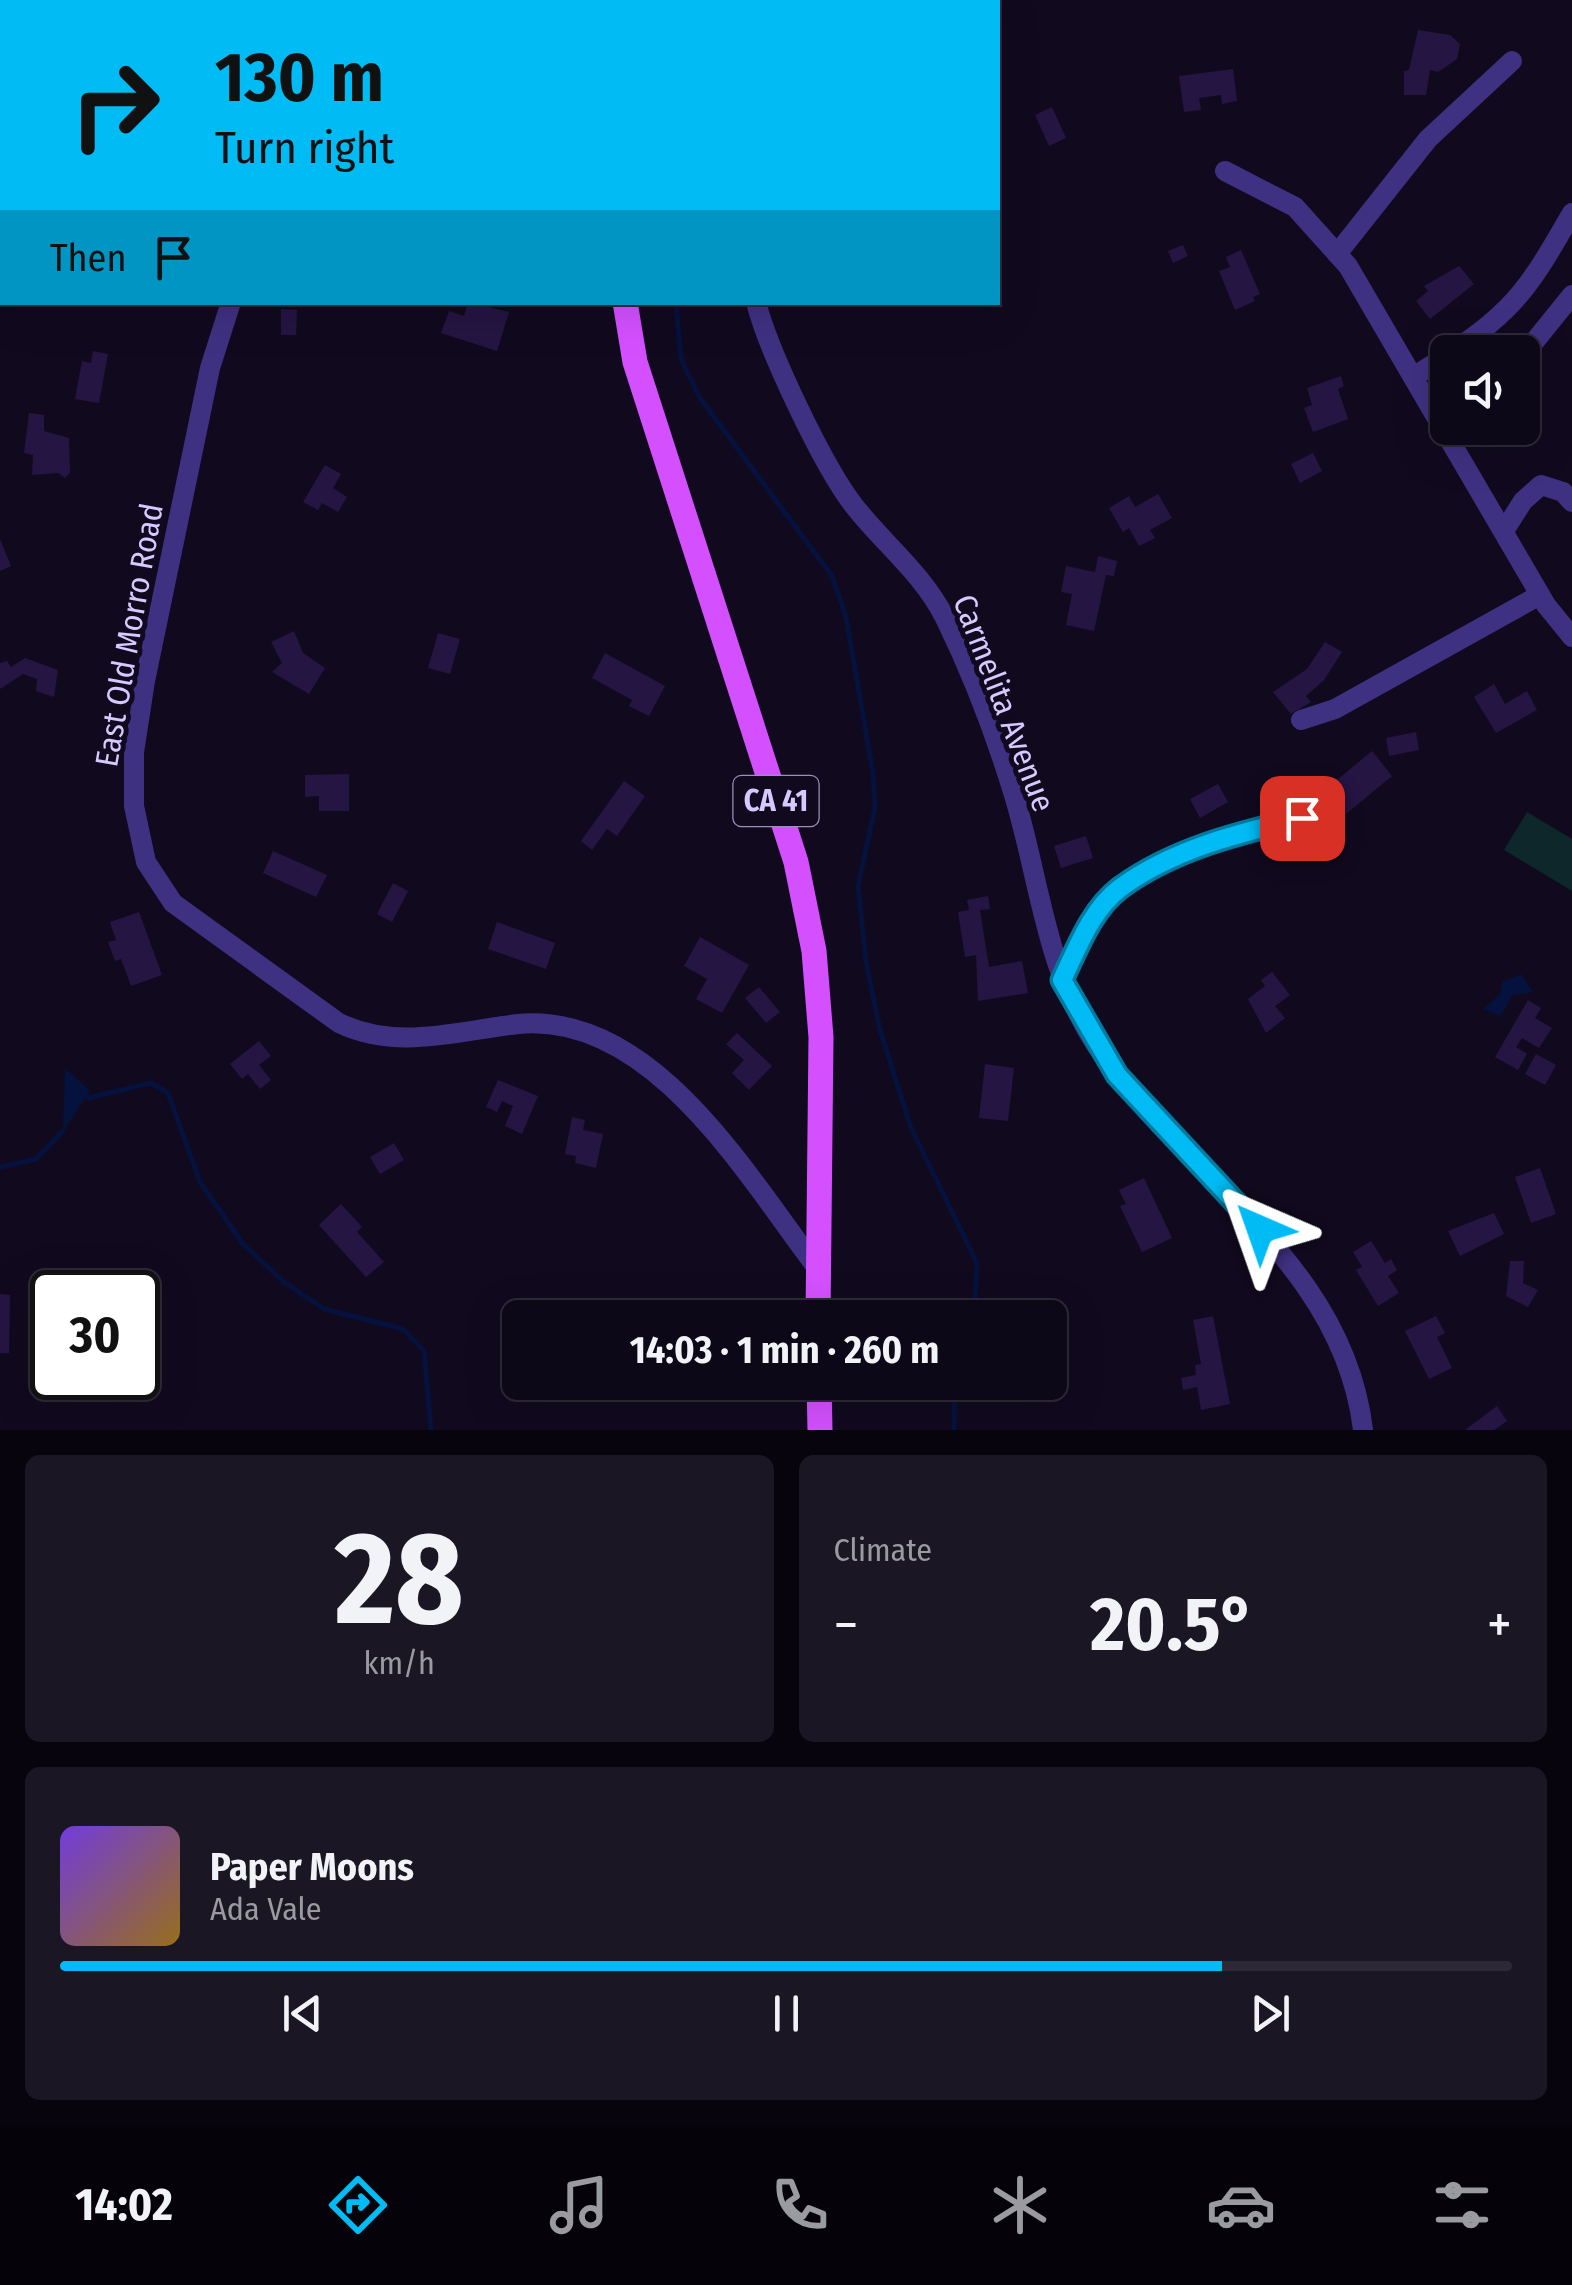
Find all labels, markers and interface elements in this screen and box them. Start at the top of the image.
text: 130 m [215,36,384,120]
icon: right [50,40,180,170]
text: Turn right [215,121,394,175]
icon: arrive [146,230,201,285]
text: Then [50,235,126,281]
map controls [1430,335,1540,445]
button: sound [1430,335,1540,445]
street label: East Old Morro Road [87,500,171,770]
street label: Carmelita Avenue [945,589,1063,817]
road number: CA 41 [734,776,818,826]
pin [1260,776,1345,861]
icon: arrive [1275,791,1330,846]
position arrow [1208,1177,1312,1281]
speed limit sign: 30 [30,1270,160,1400]
text: 14:03 · 1 min · 260 m [630,1327,939,1373]
text: 28 [335,1501,464,1657]
text: Climate [834,1531,932,1569]
text: 20.5° [1090,1580,1255,1670]
text: − [834,1592,858,1658]
text: + [1487,1592,1512,1658]
text: km/h [364,1644,435,1682]
text: Paper Moons [210,1844,414,1890]
text: Ada Vale [210,1890,322,1928]
icon: previous [275,1986,330,2041]
icon: pause [759,1986,814,2041]
icon: next [1243,1986,1298,2041]
icon: directions [323,2170,393,2240]
icon: music [544,2170,614,2240]
icon: phone [765,2170,835,2240]
icon: climate [985,2170,1055,2240]
icon: car [1206,2170,1276,2240]
icon: filters [1427,2170,1497,2240]
text: 14:02 [75,2178,173,2232]

